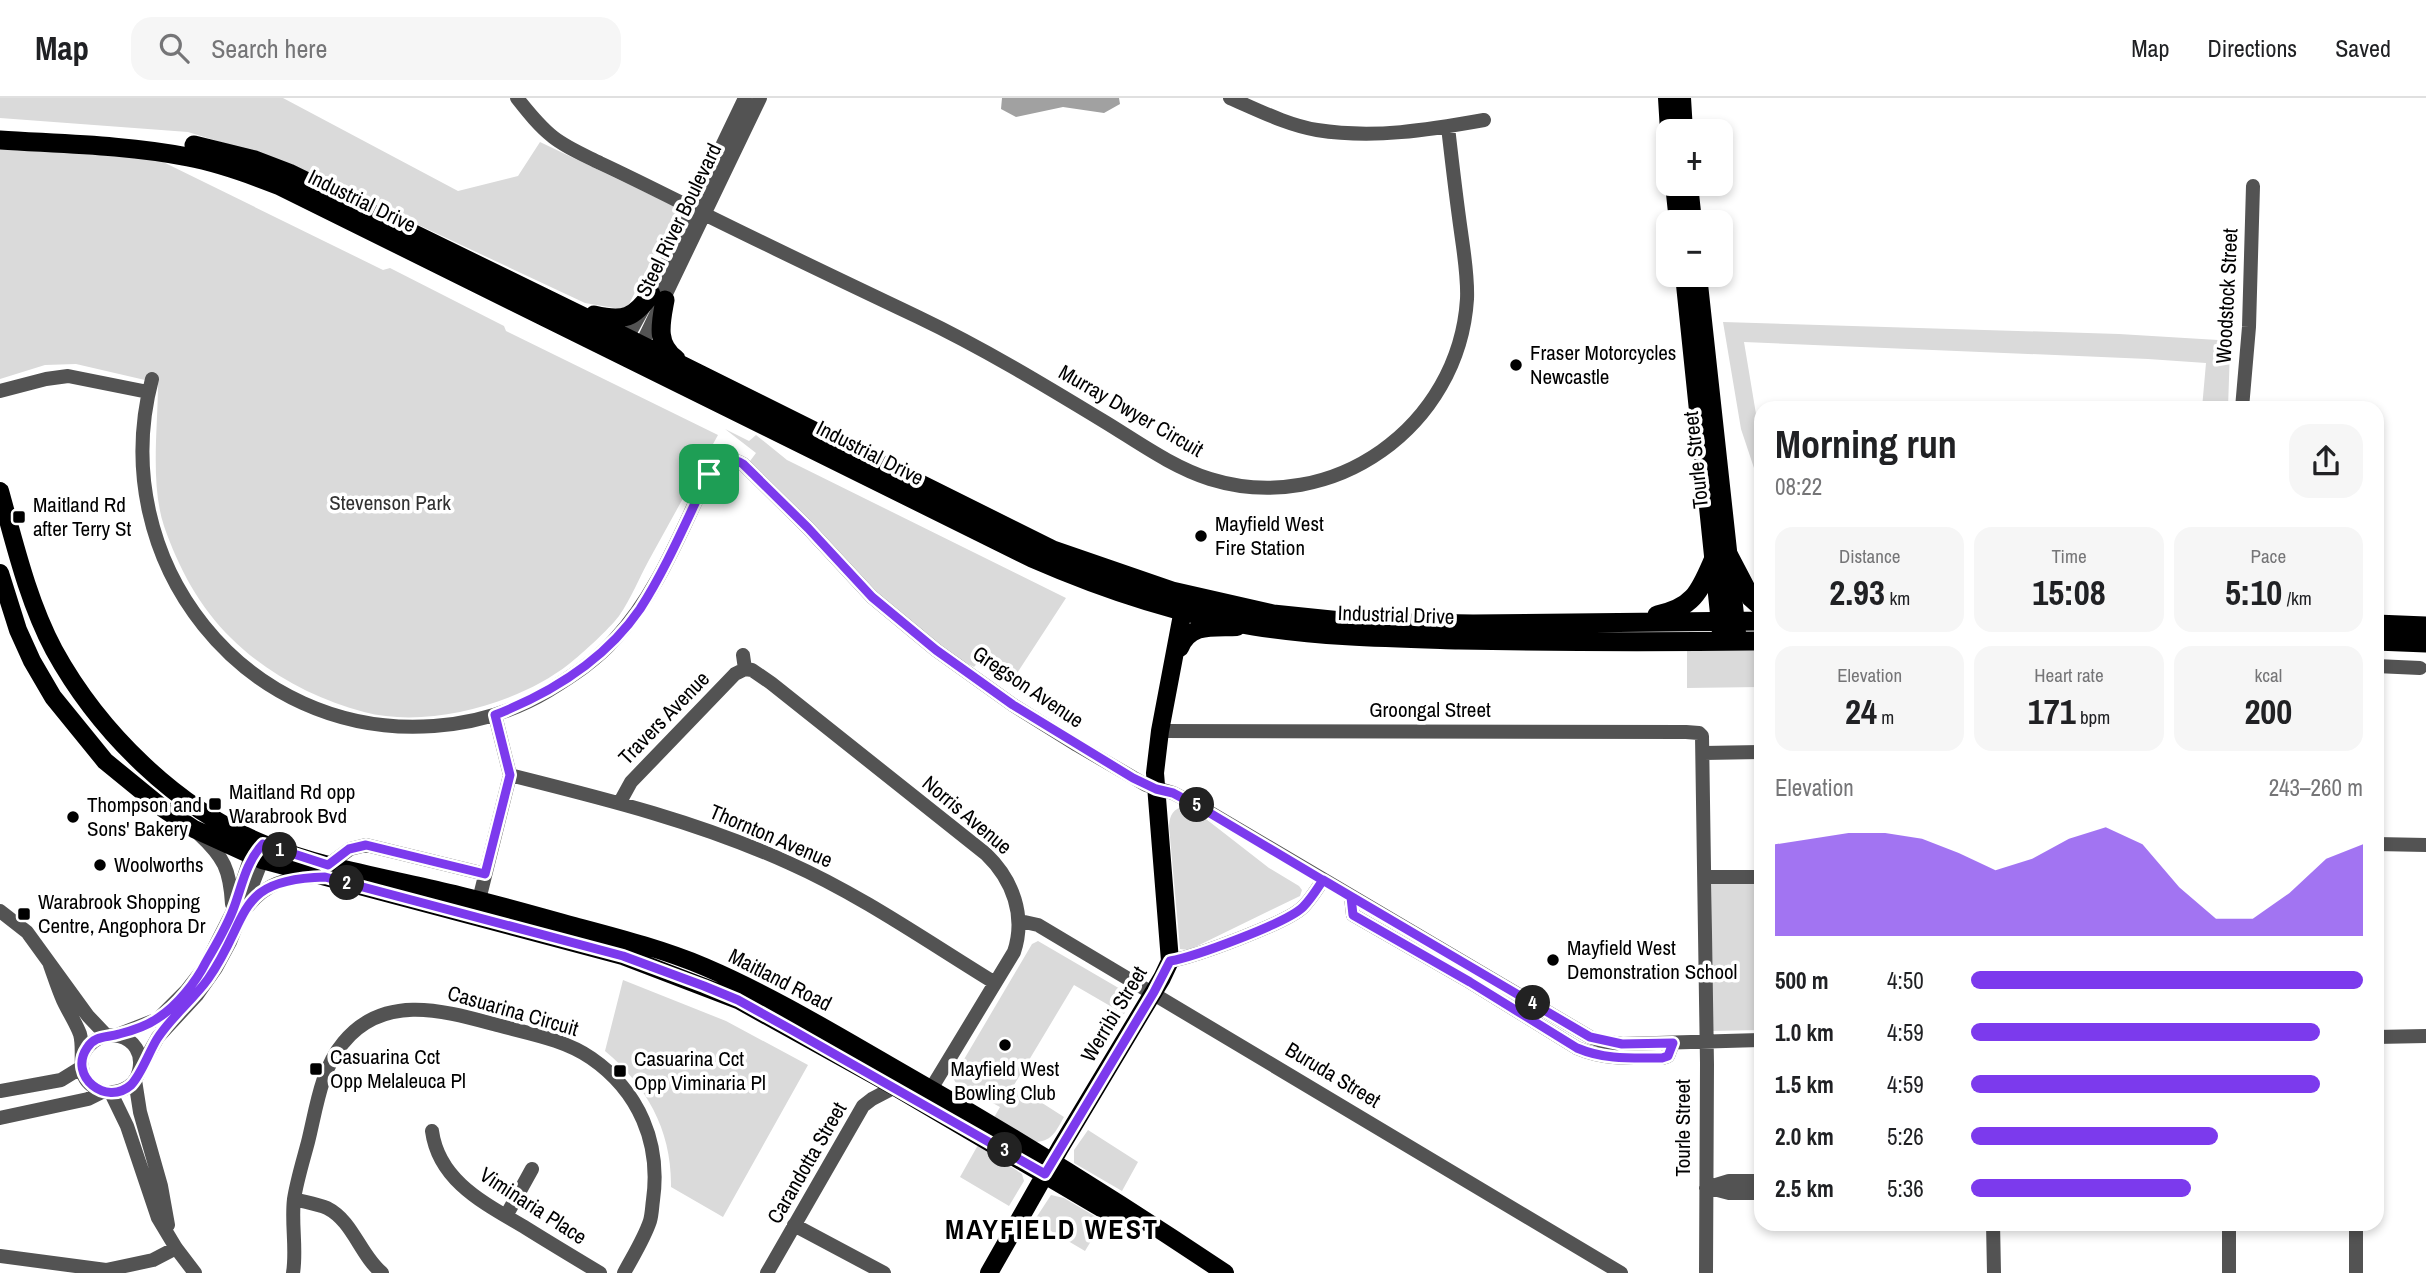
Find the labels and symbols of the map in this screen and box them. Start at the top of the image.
street label: Steel River Boulevard [629,138,728,301]
street label: Industrial Drive [303,162,421,239]
street label: Woodstock Street [2208,227,2245,364]
place label: Fraser Motorcycles Newcastle [1530,338,1676,391]
street label: Murray Dwyer Circuit [1054,357,1209,464]
marker: Fraser Motorcycles Newcastle [1508,357,1524,373]
street label: Tourle Street [1676,410,1715,510]
street label: Industrial Drive [812,413,929,492]
pin [679,444,739,504]
park label: Stevenson Park [329,488,451,517]
place label: Maitland Rd after Terry St [33,490,131,543]
marker: Maitland Rd after Terry St [11,509,27,525]
place label: Mayfield West Fire Station [1215,509,1324,562]
marker: Mayfield West Fire Station [1193,528,1209,544]
street label: Industrial Drive [1337,598,1455,631]
street label: Gregson Avenue [967,639,1089,734]
street label: Travers Avenue [612,665,716,771]
street label: Groongal Street [1369,695,1491,724]
street label: Norris Avenue [916,769,1018,861]
place label: Maitland Rd opp Warabrook Bvd [229,777,355,830]
pin: 5 [1180,788,1214,822]
place label: Thompson and Sons' Bakery [87,790,202,843]
marker: Maitland Rd opp Warabrook Bvd [207,796,223,812]
street label: Thornton Avenue [705,797,837,874]
marker: Thompson and Sons' Bakery [65,809,81,825]
pin: 1 [262,832,298,868]
place label: Woolworths [114,850,204,879]
marker: Woolworths [92,857,108,873]
pin: 2 [330,866,364,900]
place label: Warabrook Shopping Centre, Angophora Dr [38,887,206,940]
marker: Warabrook Shopping Centre, Angophora Dr [16,906,32,922]
place label: Mayfield West Demonstration School [1567,933,1737,986]
street label: Maitland Road [724,941,837,1018]
marker: Mayfield West Demonstration School [1545,952,1561,968]
street label: Werribi Street [1074,960,1154,1067]
street label: Casuarina Circuit [444,978,582,1043]
pin: 4 [1516,986,1550,1020]
street label: Buruda Street [1280,1035,1386,1114]
marker: Mayfield West Bowling Club [997,1037,1013,1053]
place label: Casuarina Cct Opp Melaleuca Pl [330,1042,466,1095]
place label: Casuarina Cct Opp Viminaria Pl [634,1044,766,1097]
place label: Mayfield West Bowling Club [951,1054,1060,1107]
marker: Casuarina Cct Opp Melaleuca Pl [308,1061,324,1077]
marker: Casuarina Cct Opp Viminaria Pl [612,1063,628,1079]
street label: Tourle Street [1668,1079,1697,1177]
street label: Carandotta Street [760,1096,853,1229]
pin: 3 [988,1132,1023,1168]
street label: Viminaria Place [474,1160,592,1251]
district label: MAYFIELD WEST [945,1210,1159,1248]

